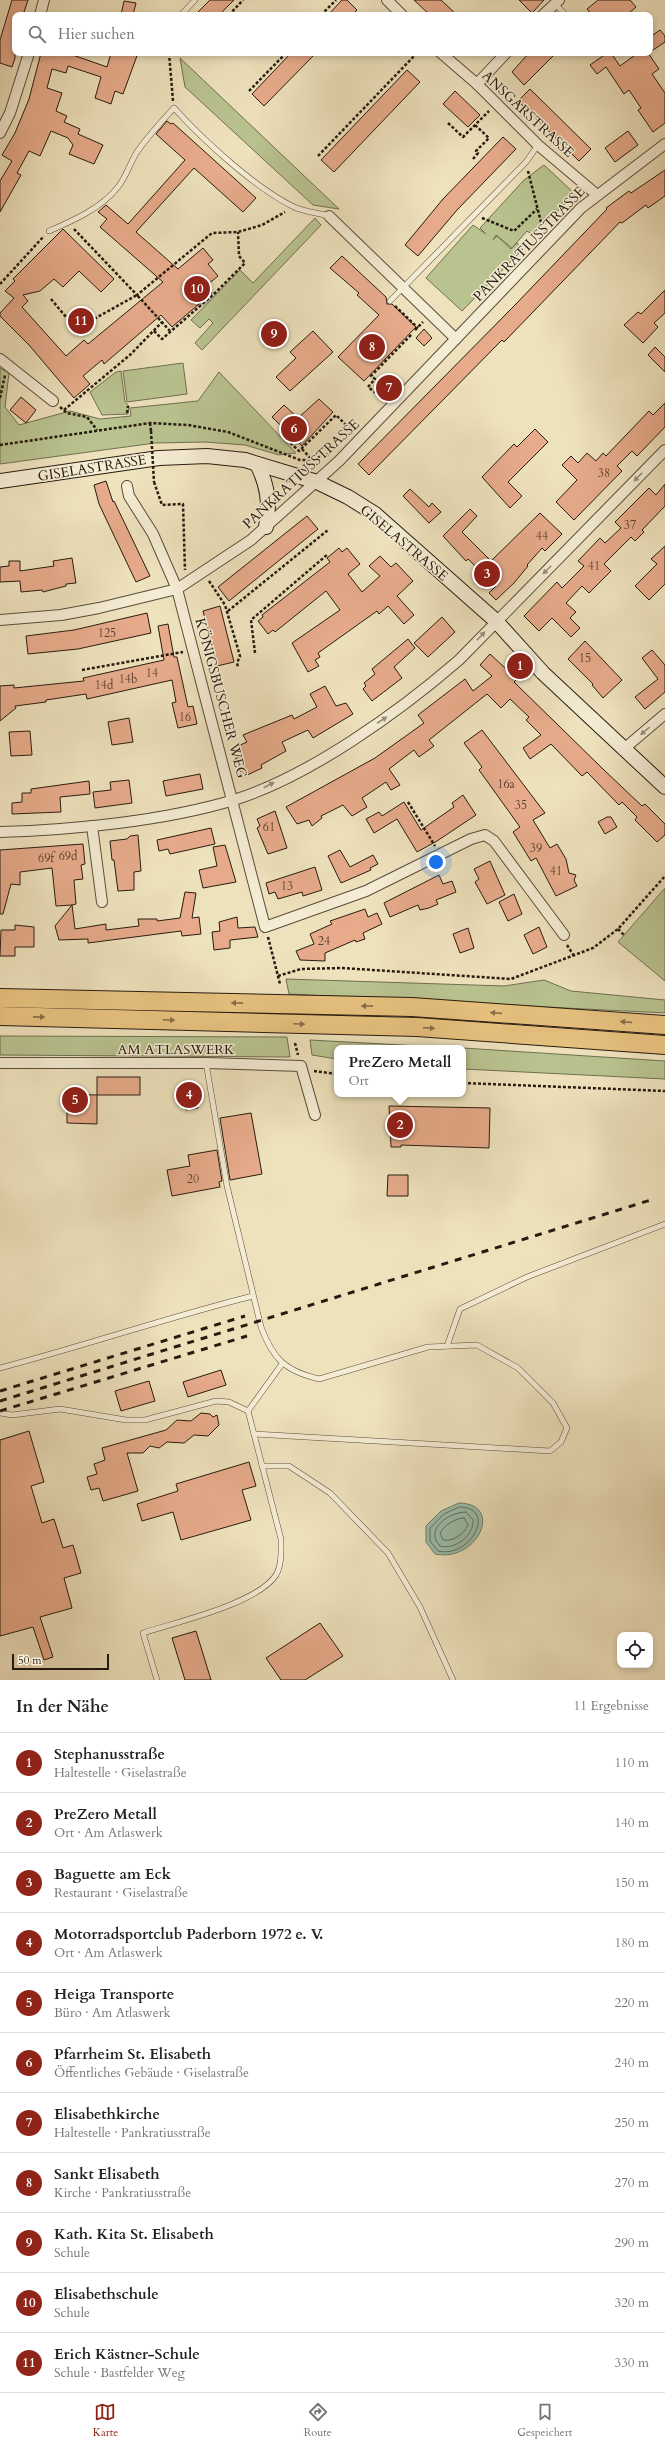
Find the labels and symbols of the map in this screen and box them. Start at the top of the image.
street label: ANSGARSTRASSE [478,66,578,162]
street label: PANKRATIUSSTRASSE [469,182,589,306]
pin: 10 [184,274,210,304]
pin: 11 [68,306,94,336]
pin: 9 [261,319,287,349]
pin: 8 [359,332,385,362]
pin: 7 [376,373,402,403]
pin: 6 [281,414,307,444]
street label: PANKRATIUSSTRASSE [238,415,364,533]
street label: GISELASTRASSE [36,450,148,486]
house number: 38 [598,465,610,481]
one-way arrow [633,472,643,482]
street label: GISELASTRASSE [356,501,452,586]
house number: 37 [624,517,636,533]
house number: 44 [536,528,548,544]
house number: 41 [588,558,600,574]
pin: 3 [474,559,500,589]
one-way arrow [542,565,552,575]
street label: KÖNIGSBUSCHER WEG [190,616,252,780]
house number: 125 [98,625,116,641]
one-way arrow [476,631,486,641]
house number: 15 [579,650,591,666]
pin: 1 [507,651,533,681]
house number: 14 [146,665,158,681]
house number: 14b [119,671,137,687]
house number: 14d [95,677,114,693]
house number: 16 [179,709,191,725]
one-way arrow [377,716,387,724]
one-way arrow [639,726,650,735]
house number: 16a [497,776,516,792]
one-way arrow [264,782,275,788]
house number: 35 [515,797,527,813]
house number: 61 [263,819,275,835]
house number: 39 [530,840,542,856]
house number: 69d [59,848,78,864]
house number: 69f [38,850,56,866]
your location [426,852,446,872]
house number: 41 [550,863,562,879]
house number: 13 [281,878,293,894]
house number: 24 [318,933,330,949]
one-way arrow [230,1000,243,1006]
one-way arrow [360,1003,373,1009]
one-way arrow [490,1009,502,1016]
one-way arrow [33,1013,45,1020]
one-way arrow [163,1017,176,1023]
one-way arrow [620,1019,632,1026]
one-way arrow [293,1021,306,1027]
one-way arrow [423,1025,435,1032]
street label: AM ATLASWERK [118,1040,235,1059]
pin: 4 [176,1080,202,1110]
pin: 5 [62,1085,88,1115]
pin: 2 [387,1110,413,1140]
house number: 20 [187,1171,199,1187]
scale bar [12,1652,109,1671]

